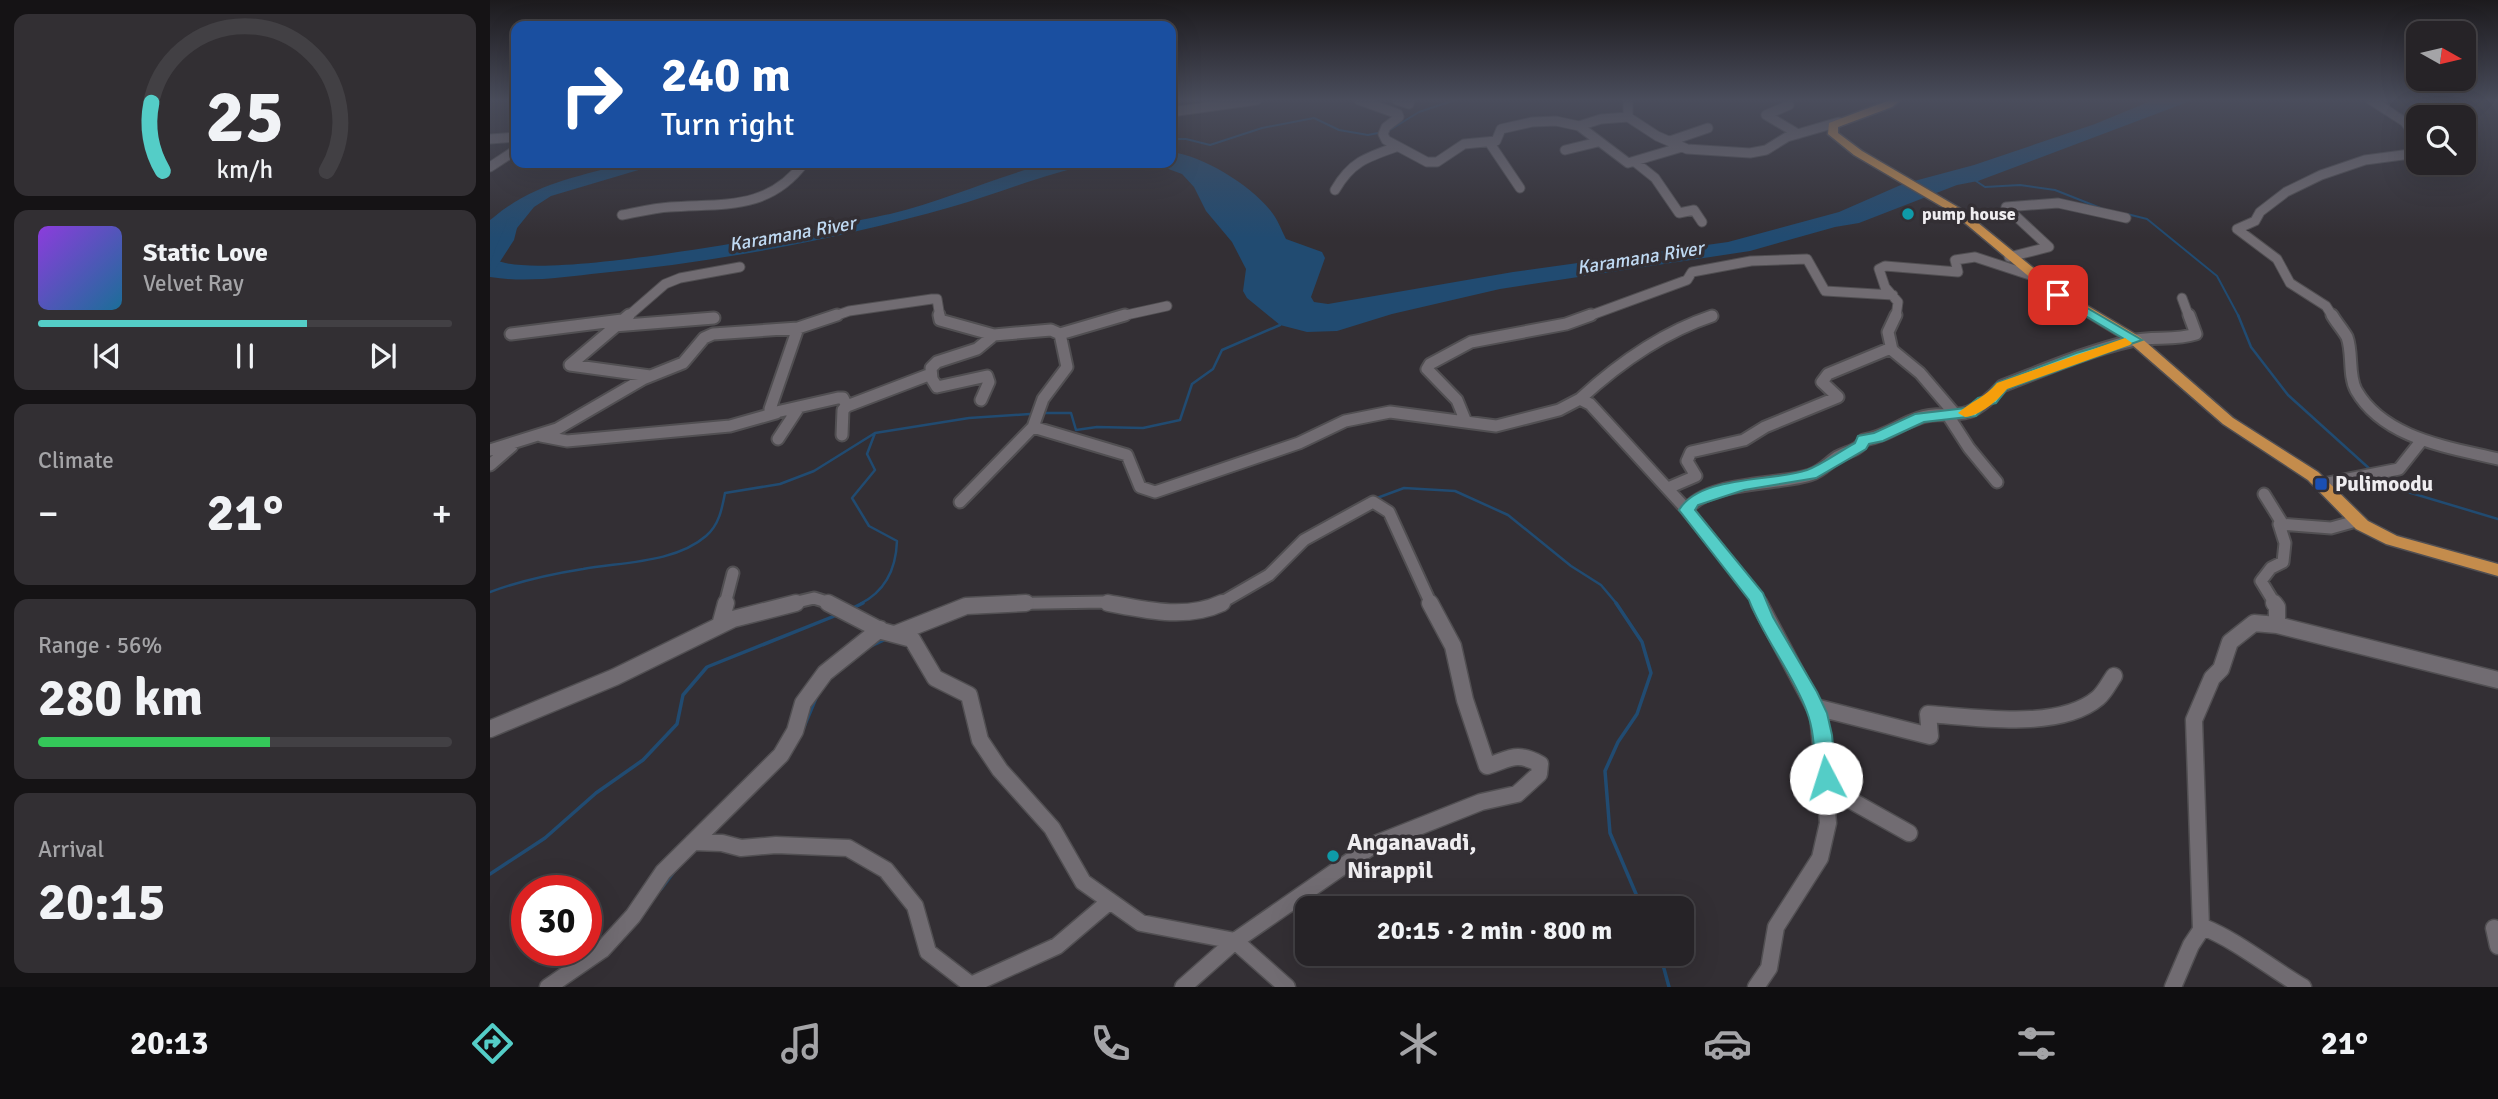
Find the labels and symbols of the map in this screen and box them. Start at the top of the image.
north arrow [2406,21,2476,91]
place label: pump house [1922,203,2016,225]
marker: pump house [1900,206,1916,222]
water label: Karamana River [727,211,860,257]
water label: Karamana River [1575,236,1708,280]
pin [2028,265,2088,325]
place label: Pulimoodu [2335,471,2433,497]
marker: Pulimoodu [2313,476,2329,492]
position arrow [1789,741,1863,815]
place label: Anganavadi, Nirappil [1347,827,1476,885]
marker: Anganavadi, Nirappil [1325,848,1341,864]
speed limit sign: 30 [511,875,602,966]

